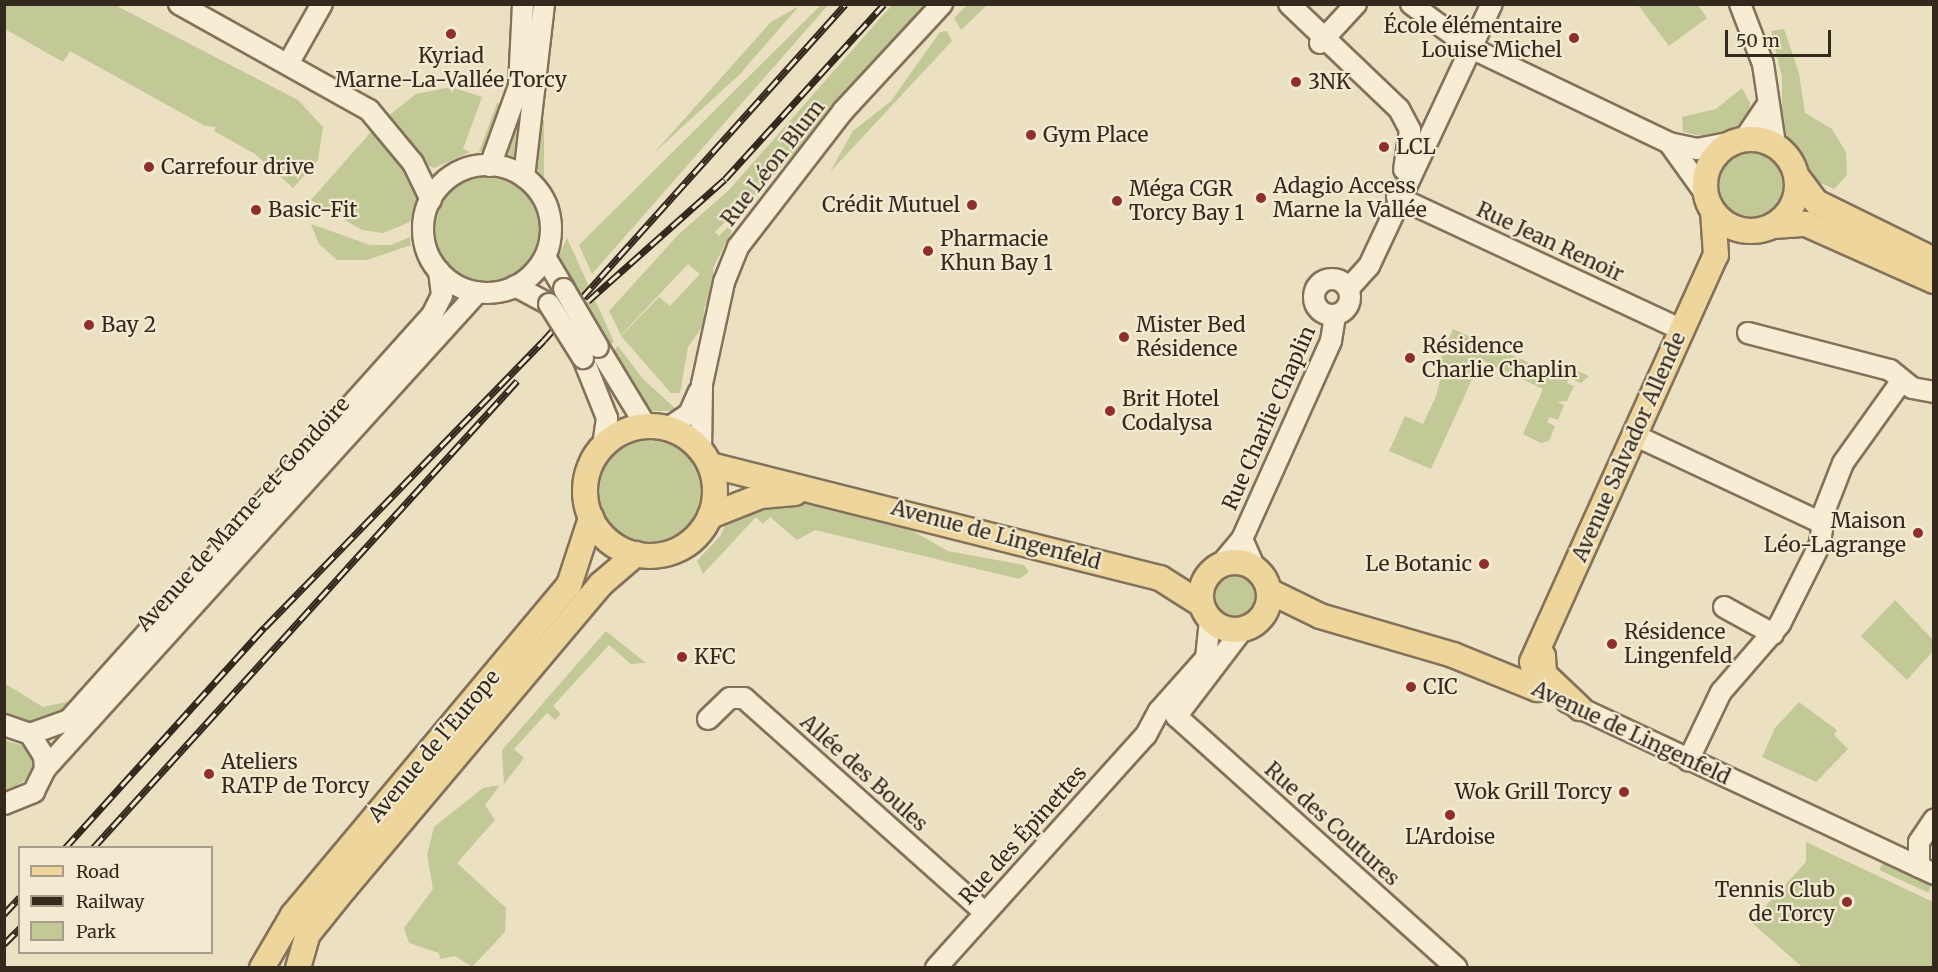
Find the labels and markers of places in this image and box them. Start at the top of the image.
place label: École élémentaire Louise Michel [1384,13,1562,63]
marker: Kyriad Marne-La-Vallée Torcy [444,27,458,41]
marker: École élémentaire Louise Michel [1567,31,1581,45]
place label: Kyriad Marne-La-Vallée Torcy [335,43,567,93]
place label: 3NK [1308,69,1351,95]
marker: 3NK [1289,75,1303,89]
place label: Gym Place [1043,122,1149,148]
marker: Gym Place [1024,128,1038,142]
place label: LCL [1396,134,1436,160]
marker: LCL [1377,140,1391,154]
place label: Carrefour drive [161,154,314,180]
marker: Carrefour drive [142,160,156,174]
place label: Adagio Access Marne la Vallée [1273,173,1427,223]
place label: Méga CGR Torcy Bay 1 [1129,176,1244,226]
marker: Adagio Access Marne la Vallée [1254,191,1268,205]
place label: Crédit Mutuel [822,192,960,218]
marker: Méga CGR Torcy Bay 1 [1110,194,1124,208]
place label: Basic-Fit [268,197,358,223]
marker: Crédit Mutuel [965,198,979,212]
marker: Basic-Fit [249,203,263,217]
place label: Pharmacie Khun Bay 1 [940,226,1053,276]
marker: Pharmacie Khun Bay 1 [921,244,935,258]
place label: Bay 2 [101,312,156,338]
place label: Mister Bed Résidence [1136,312,1246,362]
marker: Bay 2 [82,318,96,332]
marker: Mister Bed Résidence [1117,330,1131,344]
place label: Résidence Charlie Chaplin [1422,333,1577,383]
marker: Résidence Charlie Chaplin [1403,351,1417,365]
place label: Brit Hotel Codalysa [1122,386,1219,436]
marker: Brit Hotel Codalysa [1103,404,1117,418]
place label: Maison Léo-Lagrange [1764,508,1906,558]
marker: Maison Léo-Lagrange [1911,526,1925,540]
place label: Le Botanic [1365,551,1472,577]
marker: Le Botanic [1477,557,1491,571]
place label: Résidence Lingenfeld [1624,619,1732,669]
marker: Résidence Lingenfeld [1605,637,1619,651]
place label: KFC [694,644,736,670]
marker: KFC [675,650,689,664]
place label: CIC [1423,674,1458,700]
marker: CIC [1404,680,1418,694]
place label: Ateliers RATP de Torcy [221,749,370,799]
marker: Ateliers RATP de Torcy [202,767,216,781]
place label: Wok Grill Torcy [1455,779,1612,805]
marker: Wok Grill Torcy [1617,785,1631,799]
marker: L'Ardoise [1443,808,1457,822]
place label: L'Ardoise [1405,824,1495,850]
place label: Tennis Club de Torcy [1715,877,1835,927]
marker: Tennis Club de Torcy [1840,895,1854,909]

